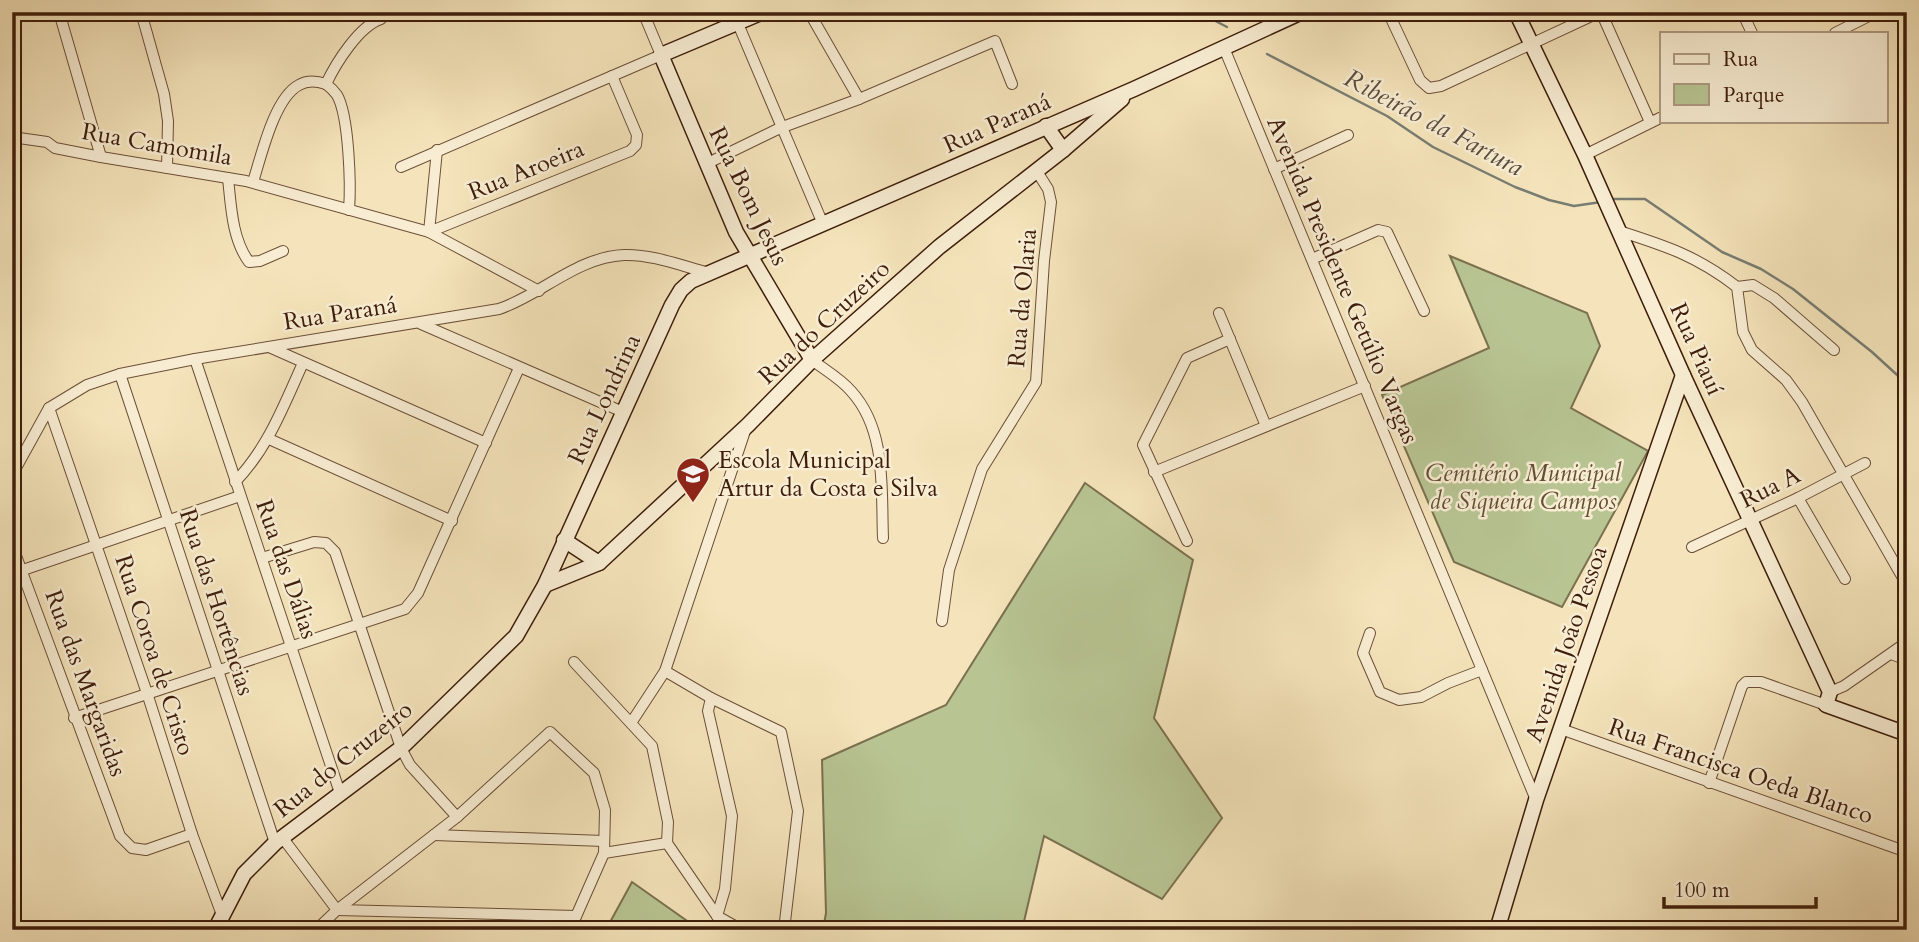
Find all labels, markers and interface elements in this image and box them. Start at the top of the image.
legend [1660,32,1888,122]
text: Rua [1723,45,1758,74]
water label: Ribeirão da Fartura [1338,60,1530,185]
text: Parque [1723,81,1784,110]
street label: Rua Paraná [938,85,1057,162]
street label: Avenida Presidente Getúlio Vargas [1258,112,1427,449]
street label: Rua Camomila [79,115,235,174]
street label: Rua Bom Jesus [701,121,796,271]
street label: Rua Aroeira [463,132,590,209]
street label: Rua da Olaria [1000,227,1045,369]
street label: Rua do Cruzeiro [751,253,897,392]
street label: Rua Paraná [281,288,400,339]
street label: Rua Piauí [1662,298,1732,401]
street label: Rua Londrina [560,328,649,470]
place label: Escola Municipal Artur da Costa e Silva [718,444,938,505]
school or university icon: Escola Municipal Artur da Costa e Silva [674,455,712,504]
park label: Cemitério Municipal de Siqueira Campos [1425,457,1622,518]
street label: Rua A [1734,458,1807,516]
street label: Rua das Dálias [247,495,326,643]
street label: Rua das Hortências [171,505,262,700]
street label: Avenida João Pessoa [1517,541,1616,747]
street label: Rua Coroa de Cristo [107,551,203,760]
street label: Rua das Margaridas [36,585,135,781]
street label: Rua do Cruzeiro [267,693,419,825]
street label: Rua Francisca Oeda Blanco [1604,711,1878,832]
scale bar [1664,865,1816,909]
text: 100 m [1674,876,1730,905]

